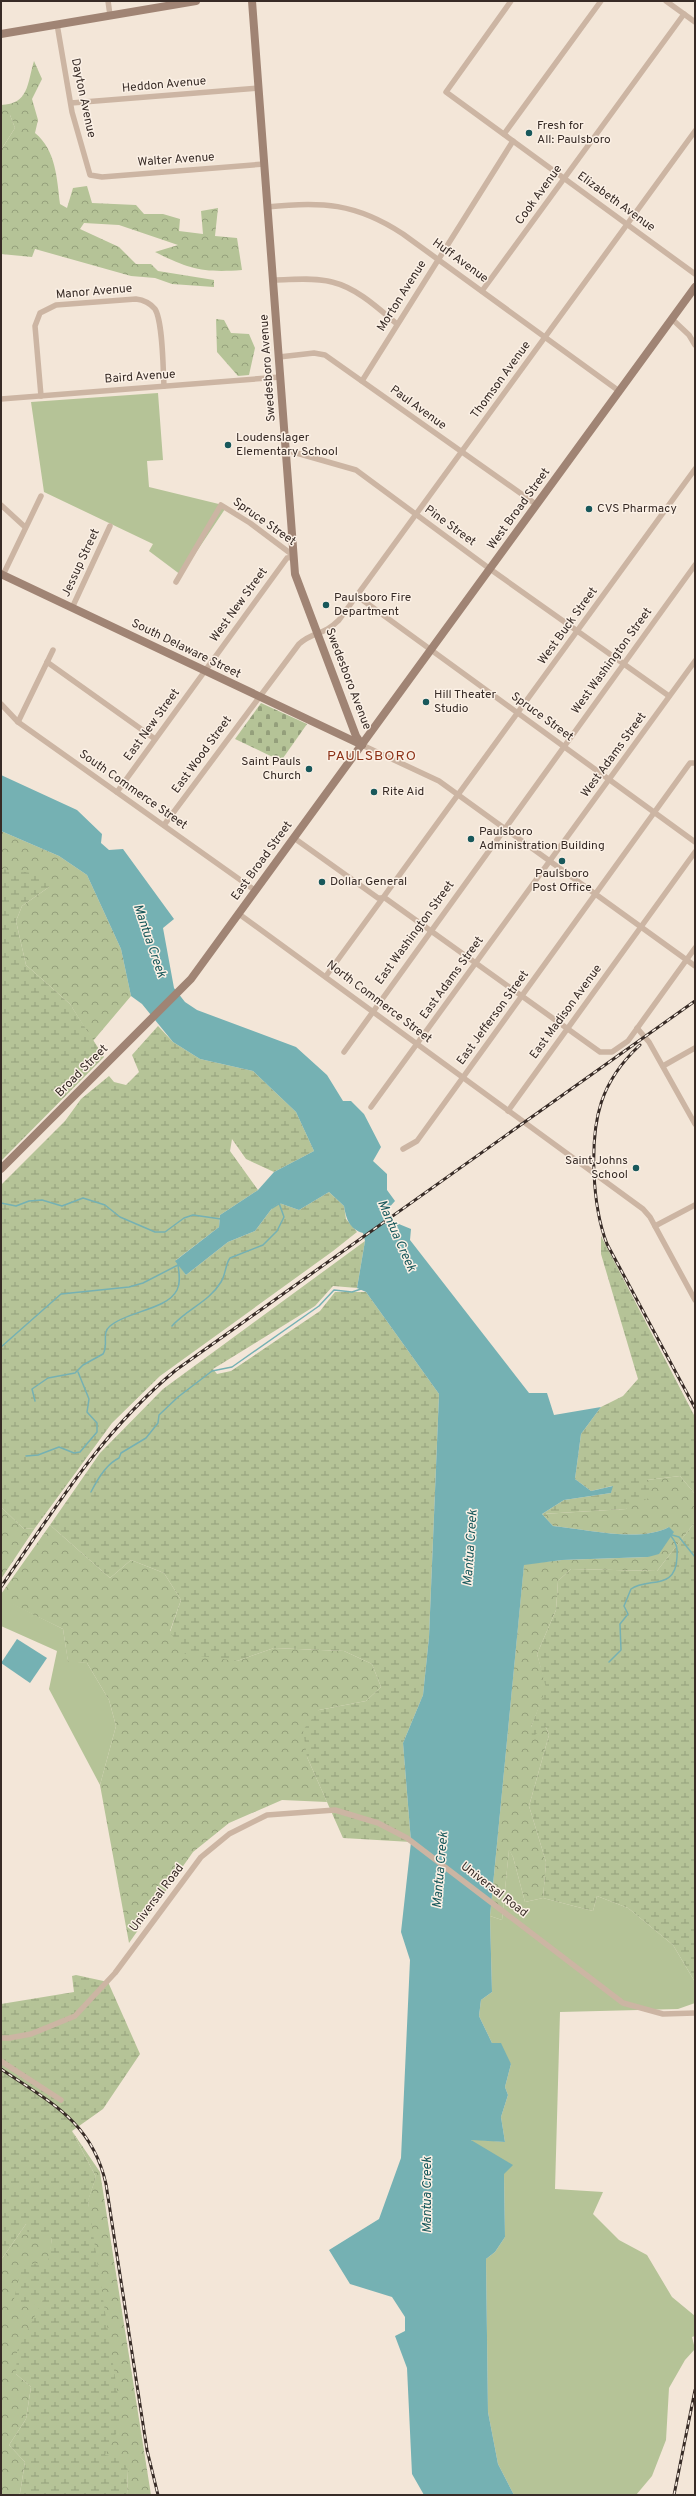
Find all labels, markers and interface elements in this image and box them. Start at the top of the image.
street label: Dayton Avenue [67,57,99,139]
street label: Heddon Avenue [121,73,207,97]
place label: Fresh for All: Paulsboro [537,118,611,148]
marker: Fresh for All: Paulsboro [524,128,534,138]
street label: Walter Avenue [137,149,215,171]
street label: Cook Avenue [512,162,566,228]
street label: Elizabeth Avenue [574,168,658,236]
street label: Huff Avenue [429,235,491,287]
street label: Morton Avenue [374,257,430,335]
street label: Manor Avenue [55,281,133,303]
street label: Swedesboro Avenue [256,314,280,422]
street label: Thomson Avenue [467,338,535,422]
street label: Baird Avenue [104,367,176,387]
street label: Paul Avenue [387,382,449,434]
place label: Loudenslager Elementary School [236,430,338,460]
marker: Loudenslager Elementary School [223,440,233,450]
street label: West Broad Street [484,465,554,553]
street label: Spruce Street [229,494,299,550]
place label: CVS Pharmacy [597,501,677,517]
street label: Pine Street [421,502,479,550]
marker: CVS Pharmacy [584,504,594,514]
street label: Jessup Street [58,526,104,600]
street label: West New Street [207,565,271,645]
street label: West Buck Street [535,584,601,668]
place label: Paulsboro Fire Department [334,590,411,620]
marker: Paulsboro Fire Department [321,600,331,610]
street label: West Washington Street [568,605,656,717]
street label: South Delaware Street [129,616,243,682]
street label: Swedesboro Avenue [321,626,375,732]
street label: East New Street [120,686,184,764]
place label: Hill Theater Studio [434,687,497,717]
street label: Spruce Street [508,689,576,745]
marker: Hill Theater Studio [421,697,431,707]
street label: West Adams Street [578,709,650,801]
street label: East Wood Street [168,713,236,797]
street label: South Commerce Street [76,747,190,833]
district label: PAULSBORO [327,748,417,765]
place label: Saint Pauls Church [241,754,301,784]
marker: Saint Pauls Church [304,764,314,774]
place label: Rite Aid [382,784,424,800]
marker: Rite Aid [369,787,379,797]
street label: East Broad Street [228,818,296,904]
place label: Paulsboro Administration Building [479,824,605,854]
marker: Paulsboro Administration Building [466,834,476,844]
marker: Paulsboro Post Office [557,856,567,866]
place label: Paulsboro Post Office [532,866,592,896]
place label: Dollar General [330,874,407,890]
marker: Dollar General [317,877,327,887]
street label: East Washington Street [372,878,458,988]
water label: Mantua Creek [129,902,169,980]
street label: East Adams Street [417,933,487,1023]
street label: North Commerce Street [323,957,435,1047]
street label: East Madison Avenue [526,961,606,1063]
street label: East Jefferson Street [453,967,533,1069]
street label: Broad Street [52,1041,112,1101]
place label: Saint Johns School [565,1153,628,1183]
marker: Saint Johns School [631,1163,641,1173]
water label: Mantua Creek [373,1198,419,1275]
water label: Mantua Creek [460,1509,482,1587]
water label: Mantua Creek [430,1831,452,1909]
street label: Universal Road [457,1859,531,1921]
street label: Universal Road [126,1861,188,1935]
water label: Mantua Creek [420,2156,436,2233]

